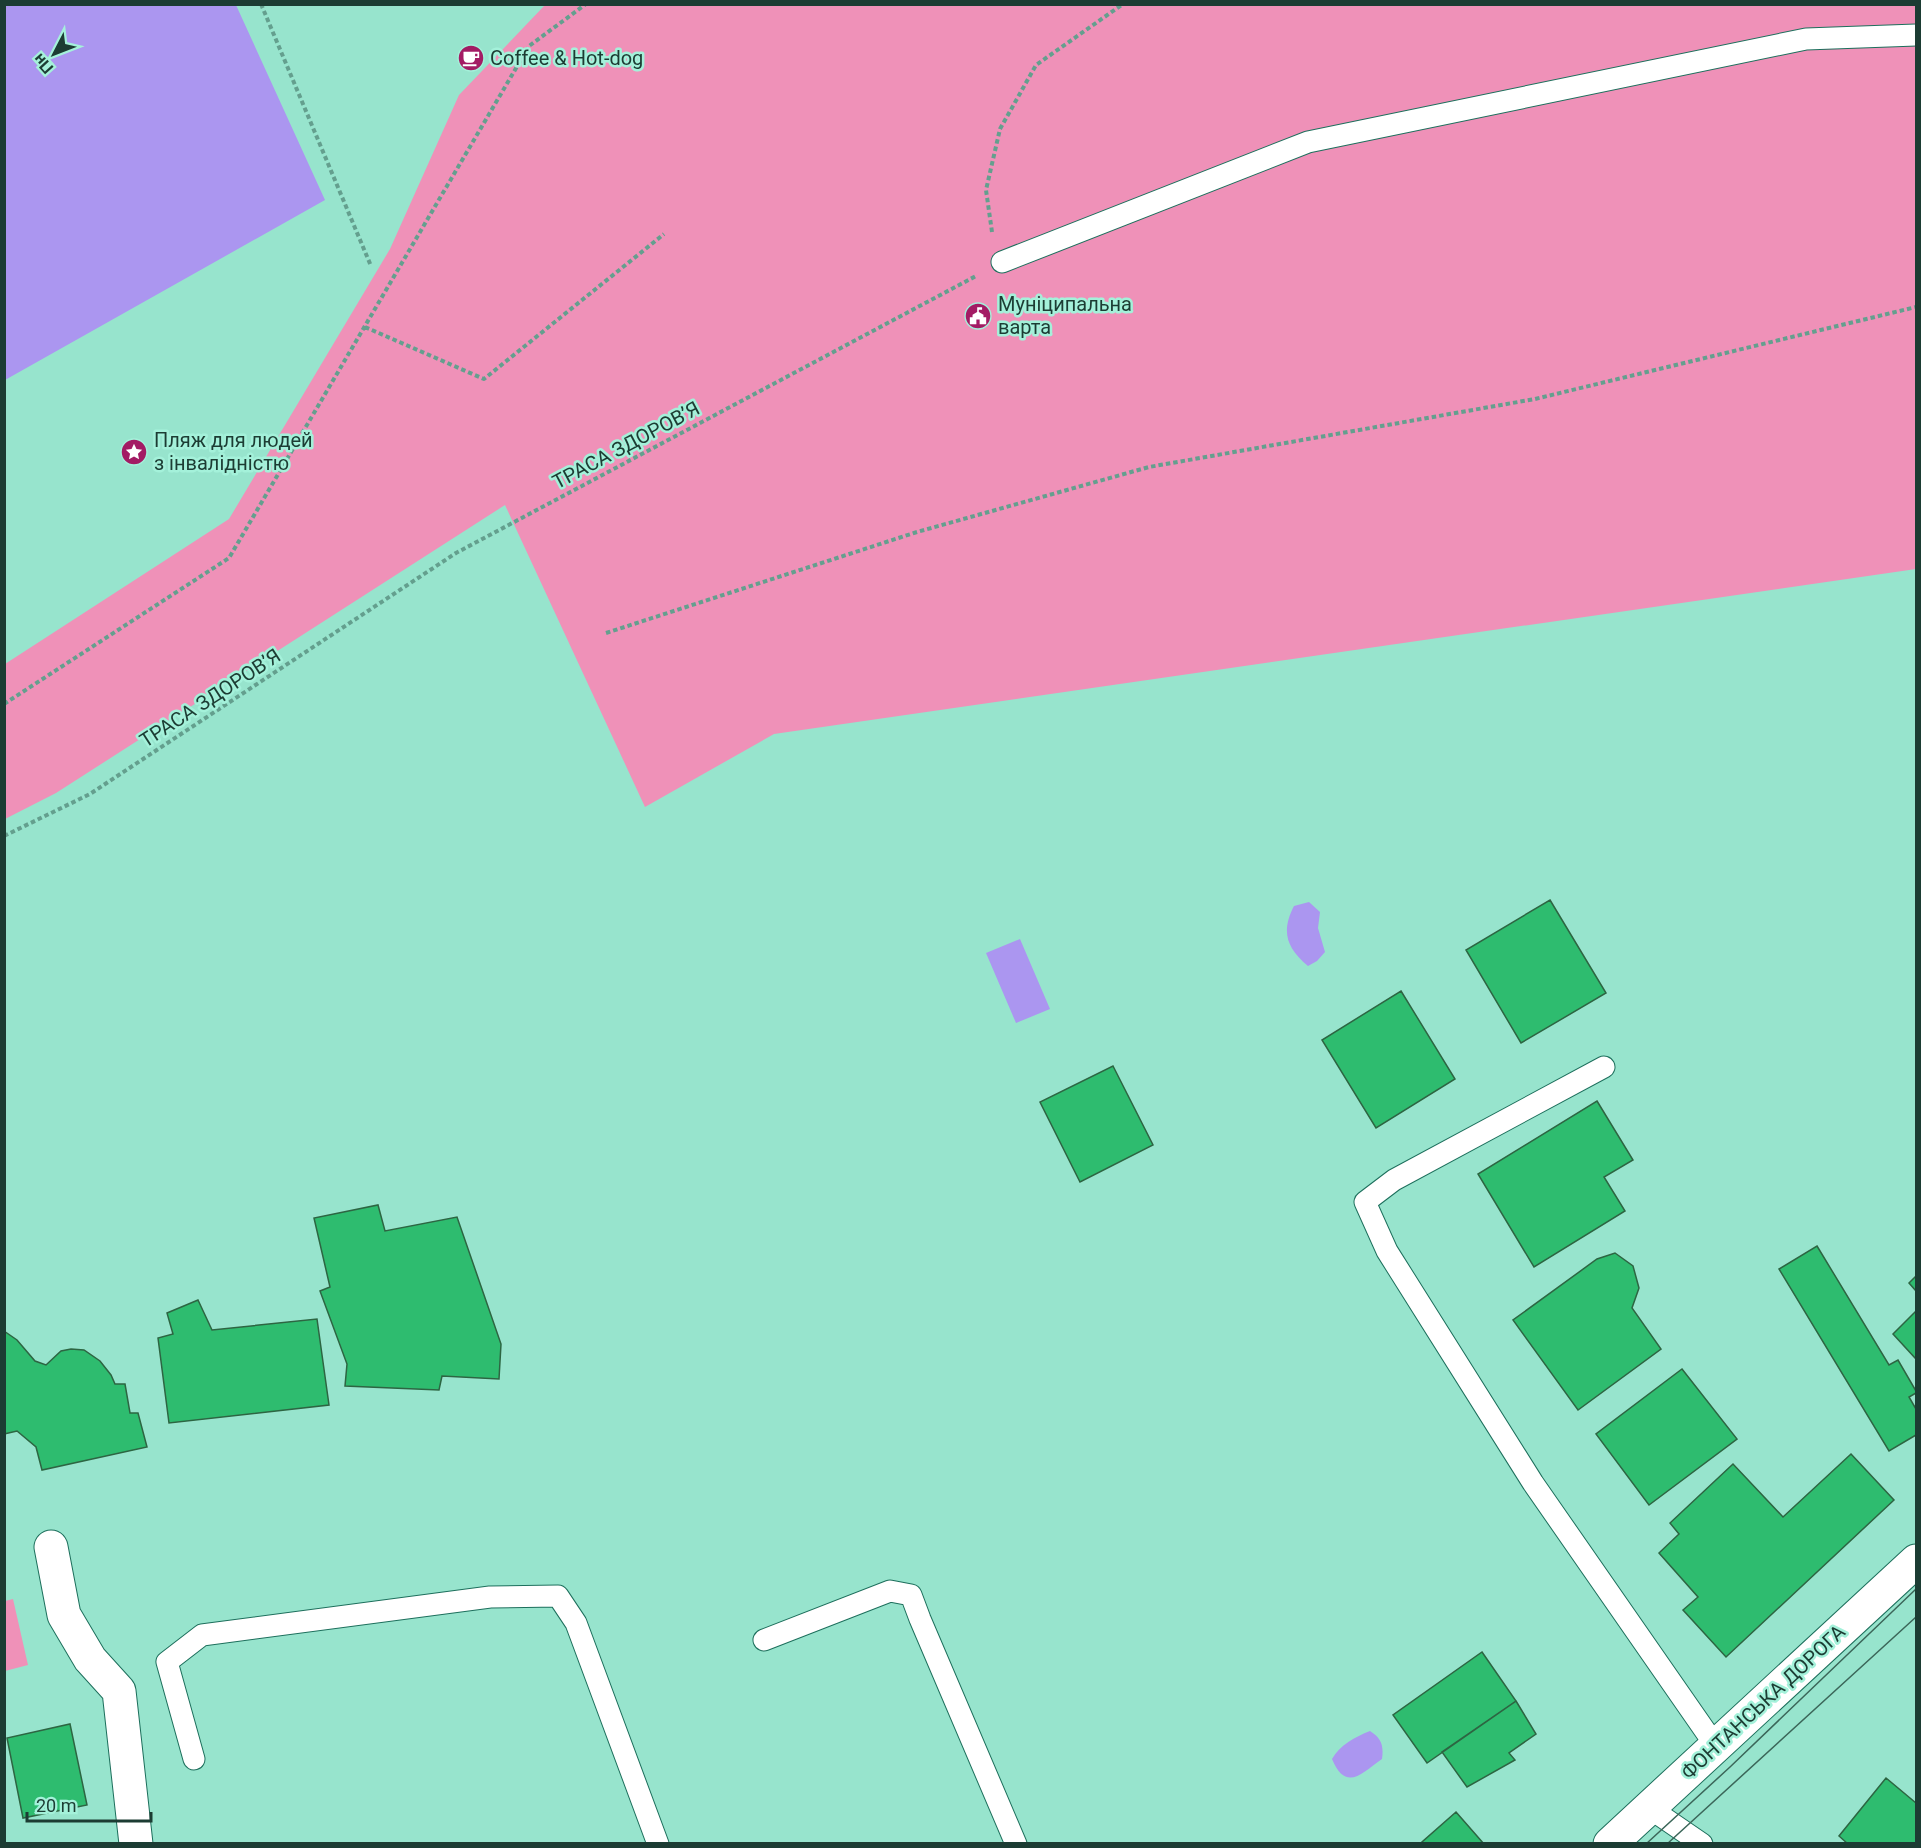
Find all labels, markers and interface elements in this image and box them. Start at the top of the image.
north arrow [24,24,84,84]
cafe icon: Coffee & Hot-dog [456,43,486,73]
place label: Coffee & Hot-dog [490,46,643,70]
text: Пн [29,50,57,78]
place label: Муніципальна варта [998,292,1132,339]
public building icon: Муніципальна варта [963,301,993,331]
street label: ТРАСА ЗДОРОВ’Я [548,396,704,494]
place label: Пляж для людей з інвалідністю [154,428,313,475]
place icon: Пляж для людей з інвалідністю [119,437,149,467]
street label: ТРАСА ЗДОРОВ’Я [135,643,285,753]
street label: ФОНТАНСЬКА ДОРОГА [1676,1620,1850,1784]
scale bar [27,1785,152,1823]
text: 20 m [36,1795,76,1816]

